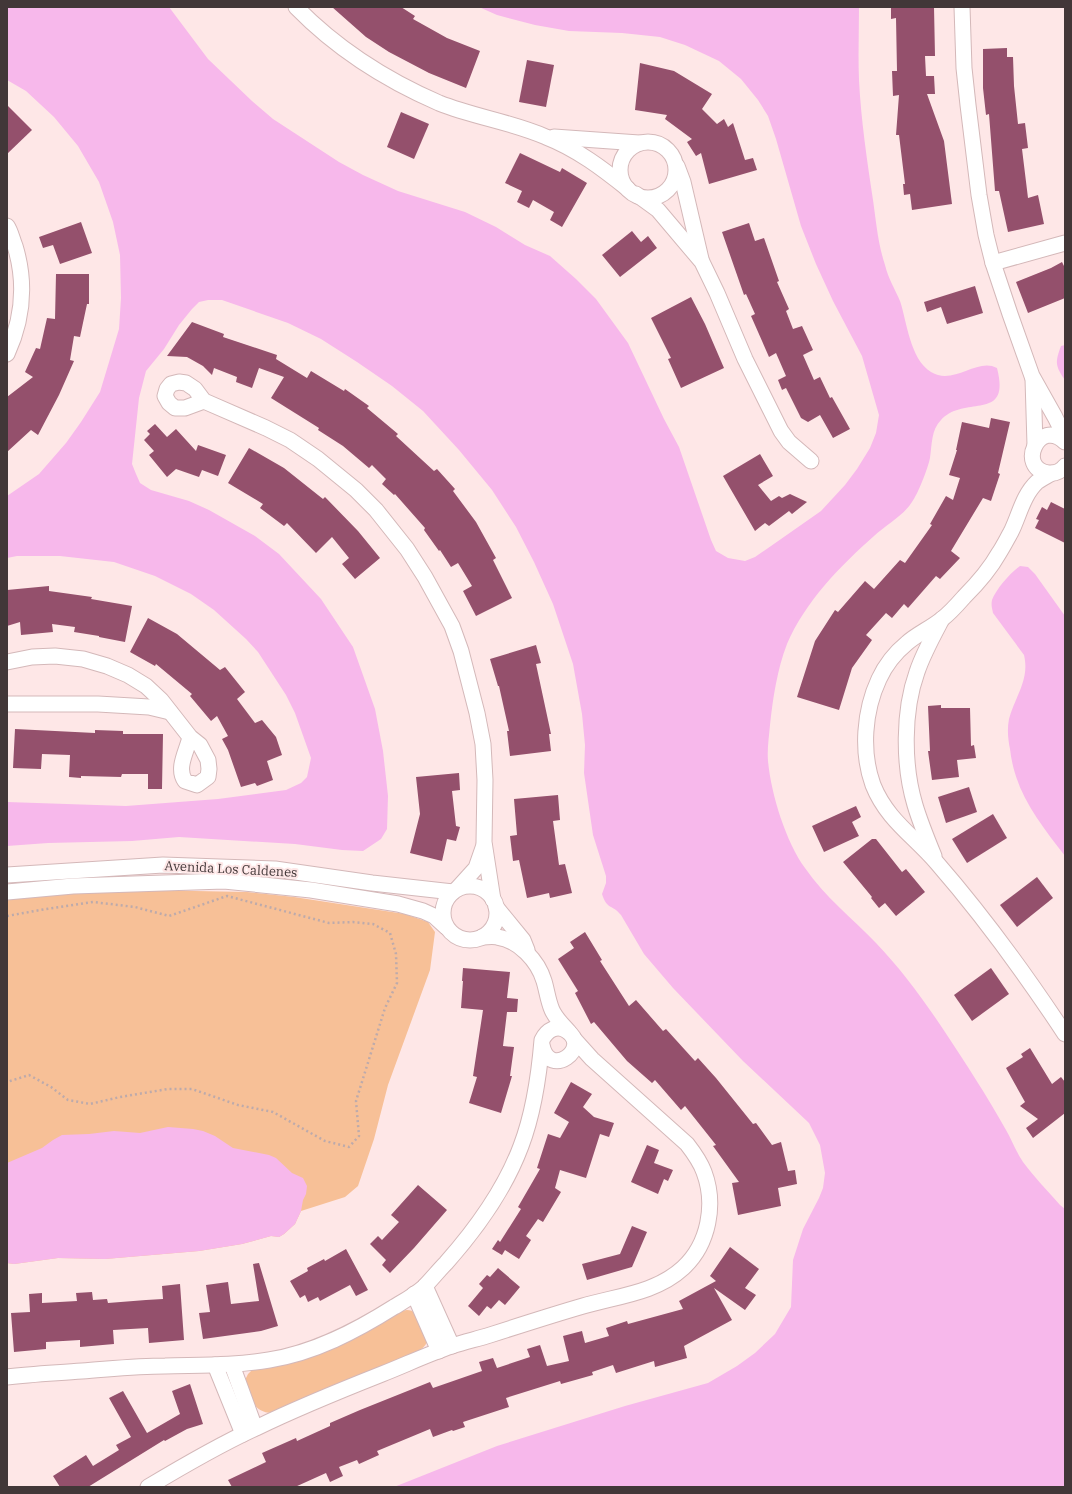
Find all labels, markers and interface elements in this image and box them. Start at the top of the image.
street label: Avenida Los Caldenes [164,857,298,881]

